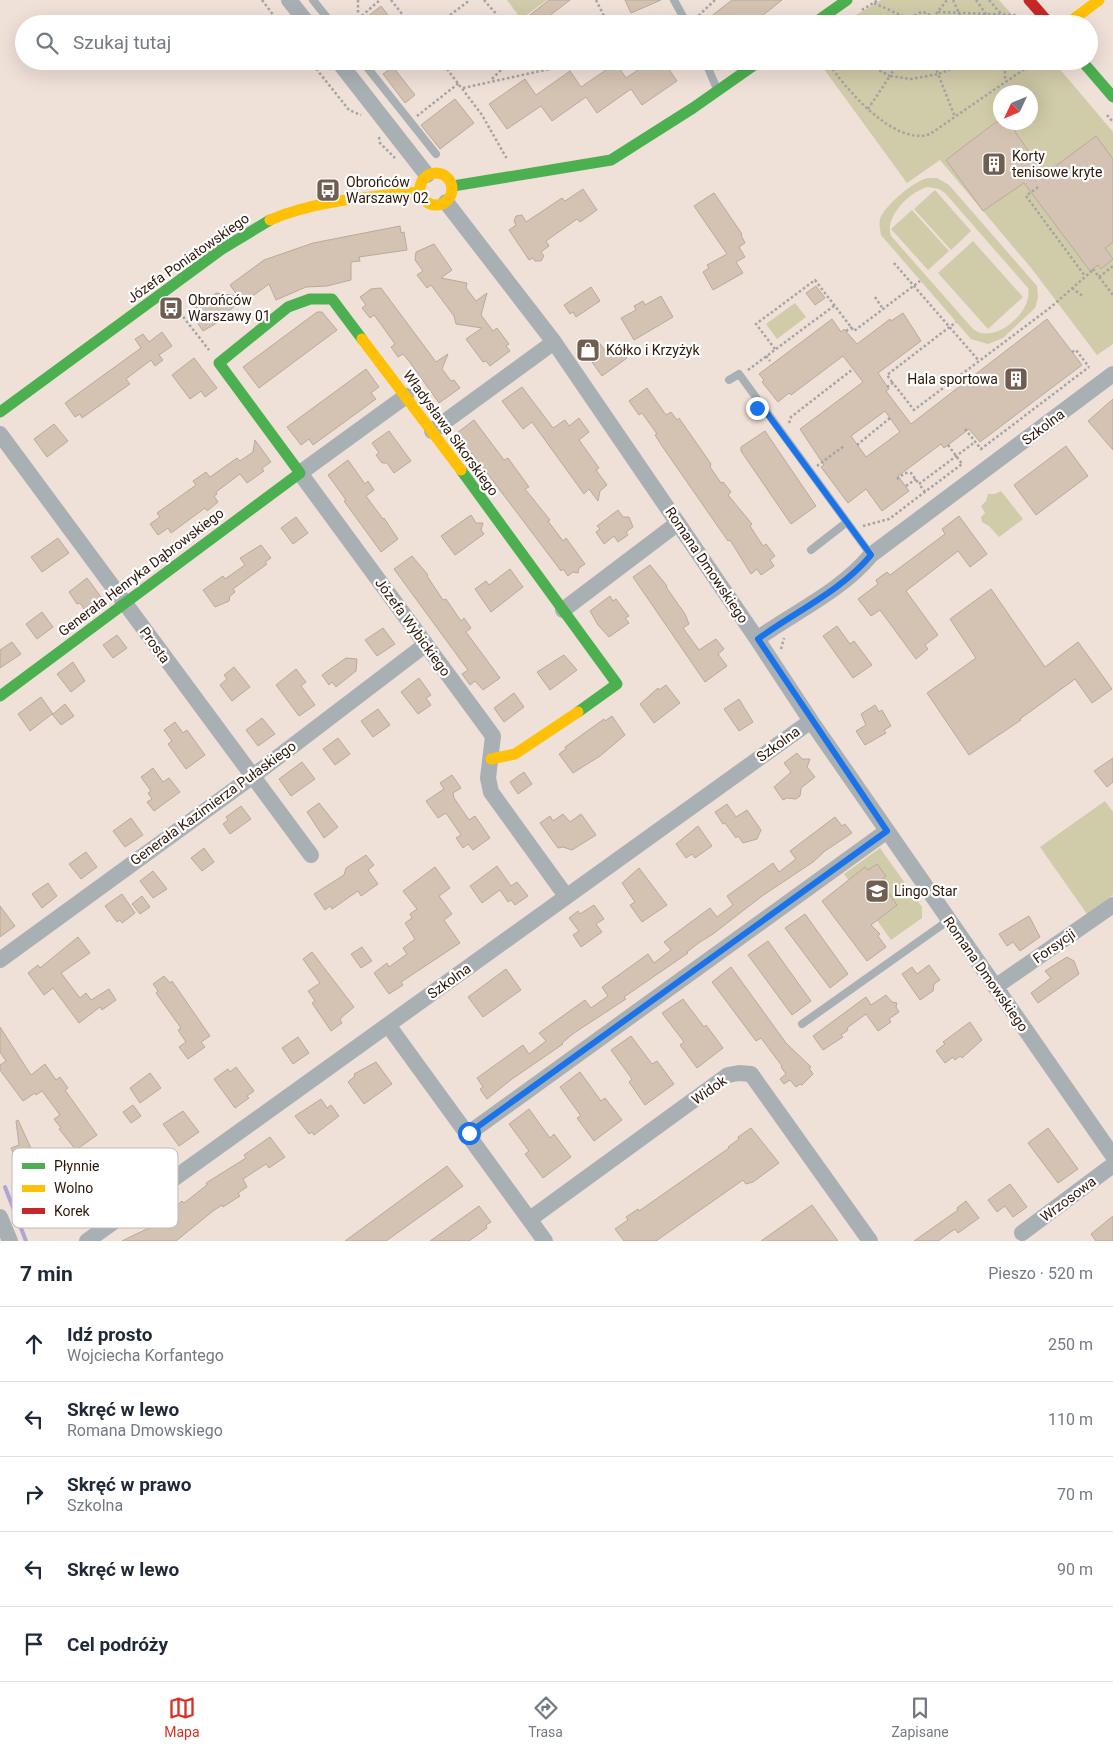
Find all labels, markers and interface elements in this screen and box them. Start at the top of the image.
search box [15,15,1098,70]
icon: search [33,29,61,57]
text: Szukaj tutaj [73,31,171,54]
north arrow [993,85,1038,130]
place label: Korty tenisowe kryte [1012,148,1102,180]
building icon: Korty tenisowe kryte [981,151,1007,177]
place label: Obrońców Warszawy 02 [346,174,429,206]
bus stop icon: Obrońców Warszawy 02 [315,177,341,203]
street label: Józefa Poniatowskiego [124,210,252,306]
place label: Obrońców Warszawy 01 [188,292,271,324]
bus stop icon: Obrońców Warszawy 01 [158,295,184,321]
shop icon: Kółko i Krzyżyk [575,337,601,363]
place label: Kółko i Krzyżyk [606,342,700,358]
building icon: Hala sportowa [1003,366,1029,392]
street label: Władysława Sikorskiego [400,367,502,499]
place label: Hala sportowa [907,371,998,387]
route end [746,397,769,420]
street label: Szkolna [1019,406,1067,448]
street label: Romana Dmowskiego [662,504,752,626]
street label: Generała Henryka Dąbrowskiego [55,505,227,639]
street label: Józefa Wybickiego [372,575,454,679]
street label: Prosta [137,624,173,666]
street label: Szkolna [753,723,803,765]
street label: Generała Kazimierza Pułaskiego [127,738,299,868]
school or university icon: Lingo Star [864,878,890,904]
place label: Lingo Star [894,883,958,899]
street label: Romana Dmowskiego [940,914,1032,1034]
street label: Forsycji [1030,926,1078,966]
street label: Szkolna [424,960,474,1002]
street label: Widok [689,1072,730,1108]
route start [458,1122,481,1145]
legend [12,1148,178,1228]
text: Płynnie [54,1158,100,1174]
street label: Wrzosowa [1037,1173,1099,1225]
text: Wolno [54,1180,93,1196]
text: Korek [54,1203,91,1219]
text: 7 min [20,1262,73,1286]
text: Pieszo · 520 m [988,1264,1093,1283]
text: Idź prosto [67,1323,152,1346]
icon: ahead [20,1330,48,1358]
text: 250 m [1048,1335,1093,1354]
text: Wojciecha Korfantego [67,1346,224,1365]
text: Skręć w lewo [67,1398,179,1421]
icon: left [20,1405,48,1433]
text: 110 m [1048,1410,1093,1429]
text: Romana Dmowskiego [67,1421,223,1440]
text: Skręć w prawo [67,1473,191,1496]
icon: right [20,1480,48,1508]
text: 70 m [1057,1485,1093,1504]
text: Szkolna [67,1496,123,1515]
icon: left [20,1555,48,1583]
text: Skręć w lewo [67,1558,179,1581]
text: 90 m [1057,1560,1093,1579]
icon: arrive [20,1630,48,1658]
text: Cel podróży [67,1633,168,1656]
tab: Mapa [164,1694,200,1740]
tab: Trasa [528,1694,563,1740]
tab: Zapisane [891,1694,949,1740]

